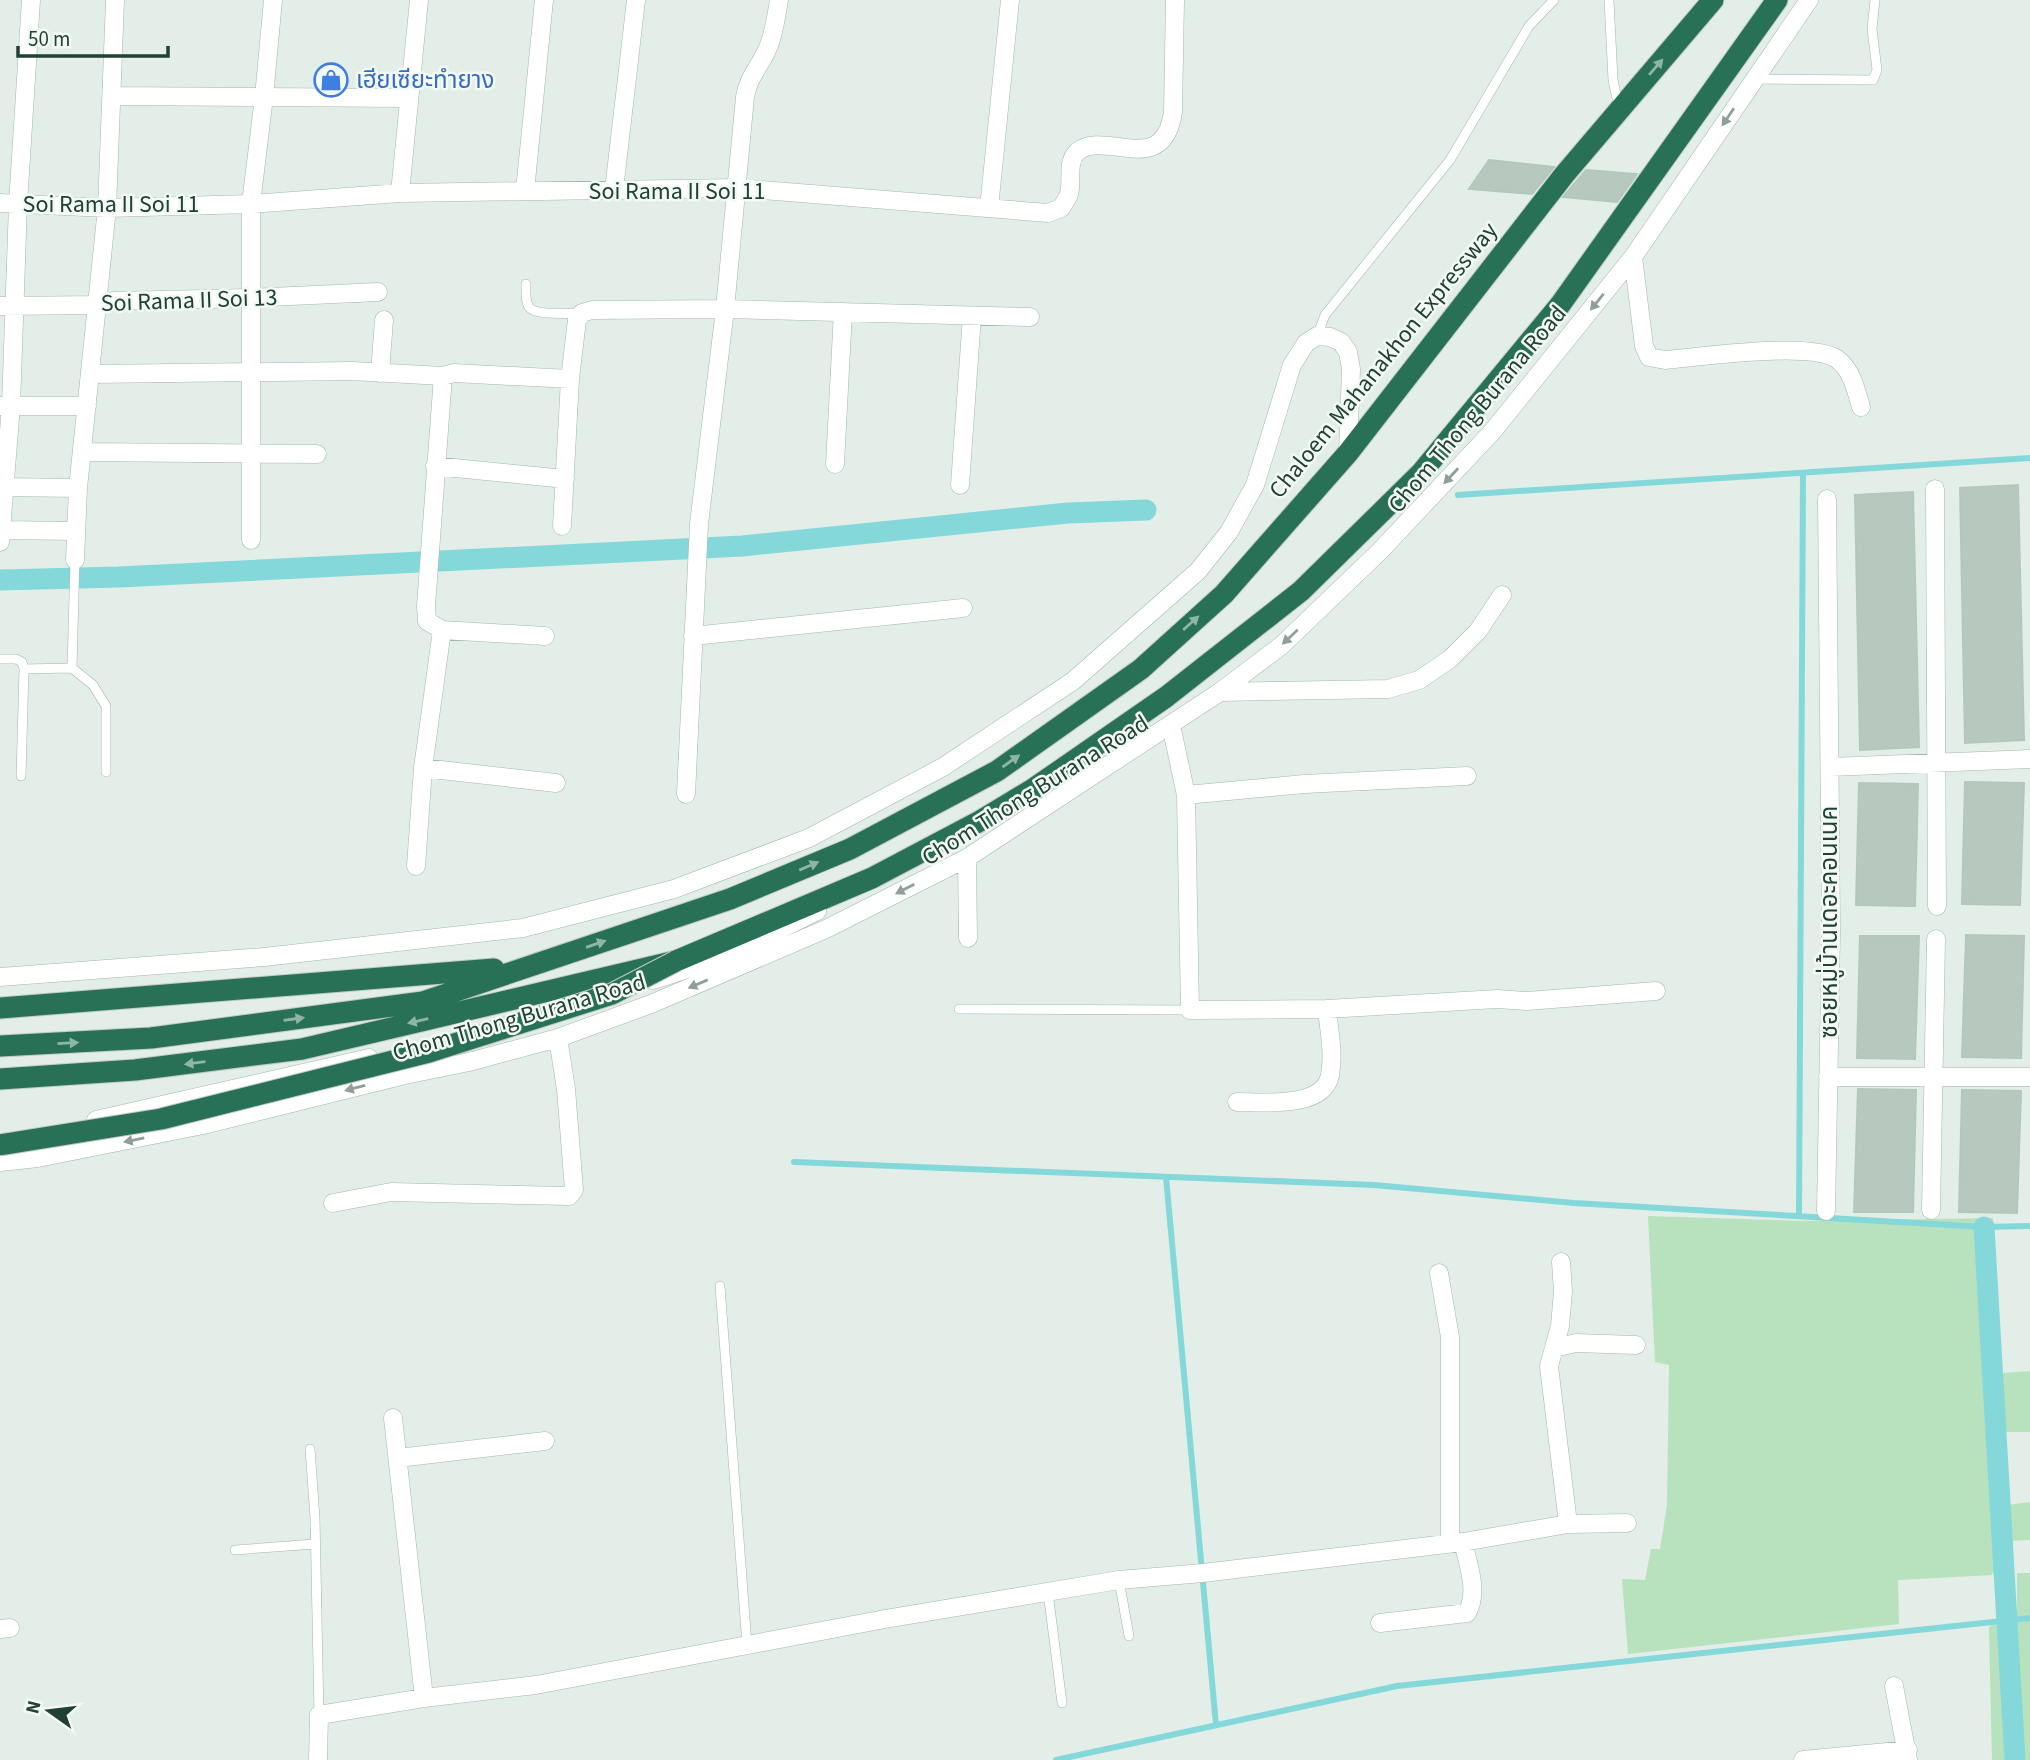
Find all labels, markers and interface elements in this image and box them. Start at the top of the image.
scale bar [18,14,168,58]
text: 50 m [28,24,70,54]
one-way arrow [1648,59,1663,76]
shop icon: เฮียเซียะทำยาง [312,61,350,99]
place label: เฮียเซียะทำยาง [356,63,494,98]
one-way arrow [1722,107,1735,126]
street label: Soi Rama II Soi 11 [589,174,765,209]
street label: Soi Rama II Soi 11 [23,187,199,222]
street label: Chaloem Mahanakhon Expressway [1261,215,1506,506]
street label: Soi Rama II Soi 13 [100,280,278,321]
one-way arrow [1589,293,1604,311]
street label: Chom Thong Burana Road [1380,298,1575,521]
one-way arrow [1443,467,1459,484]
one-way arrow [1182,615,1200,631]
one-way arrow [1282,629,1299,645]
street label: Chom Thong Burana Road [915,706,1156,875]
one-way arrow [1002,754,1020,768]
street label: ซอยหมู่บ้านเดอะคอนเนค [1812,806,1847,1038]
one-way arrow [799,860,819,872]
one-way arrow [895,883,915,894]
one-way arrow [585,939,606,949]
street label: Chom Thong Burana Road [388,965,650,1070]
one-way arrow [688,979,709,990]
one-way arrow [283,1013,305,1024]
one-way arrow [407,1016,429,1027]
one-way arrow [57,1037,79,1048]
one-way arrow [184,1057,206,1068]
one-way arrow [344,1083,366,1094]
one-way arrow [123,1135,145,1146]
north arrow [14,1676,84,1746]
text: N [19,1698,49,1717]

